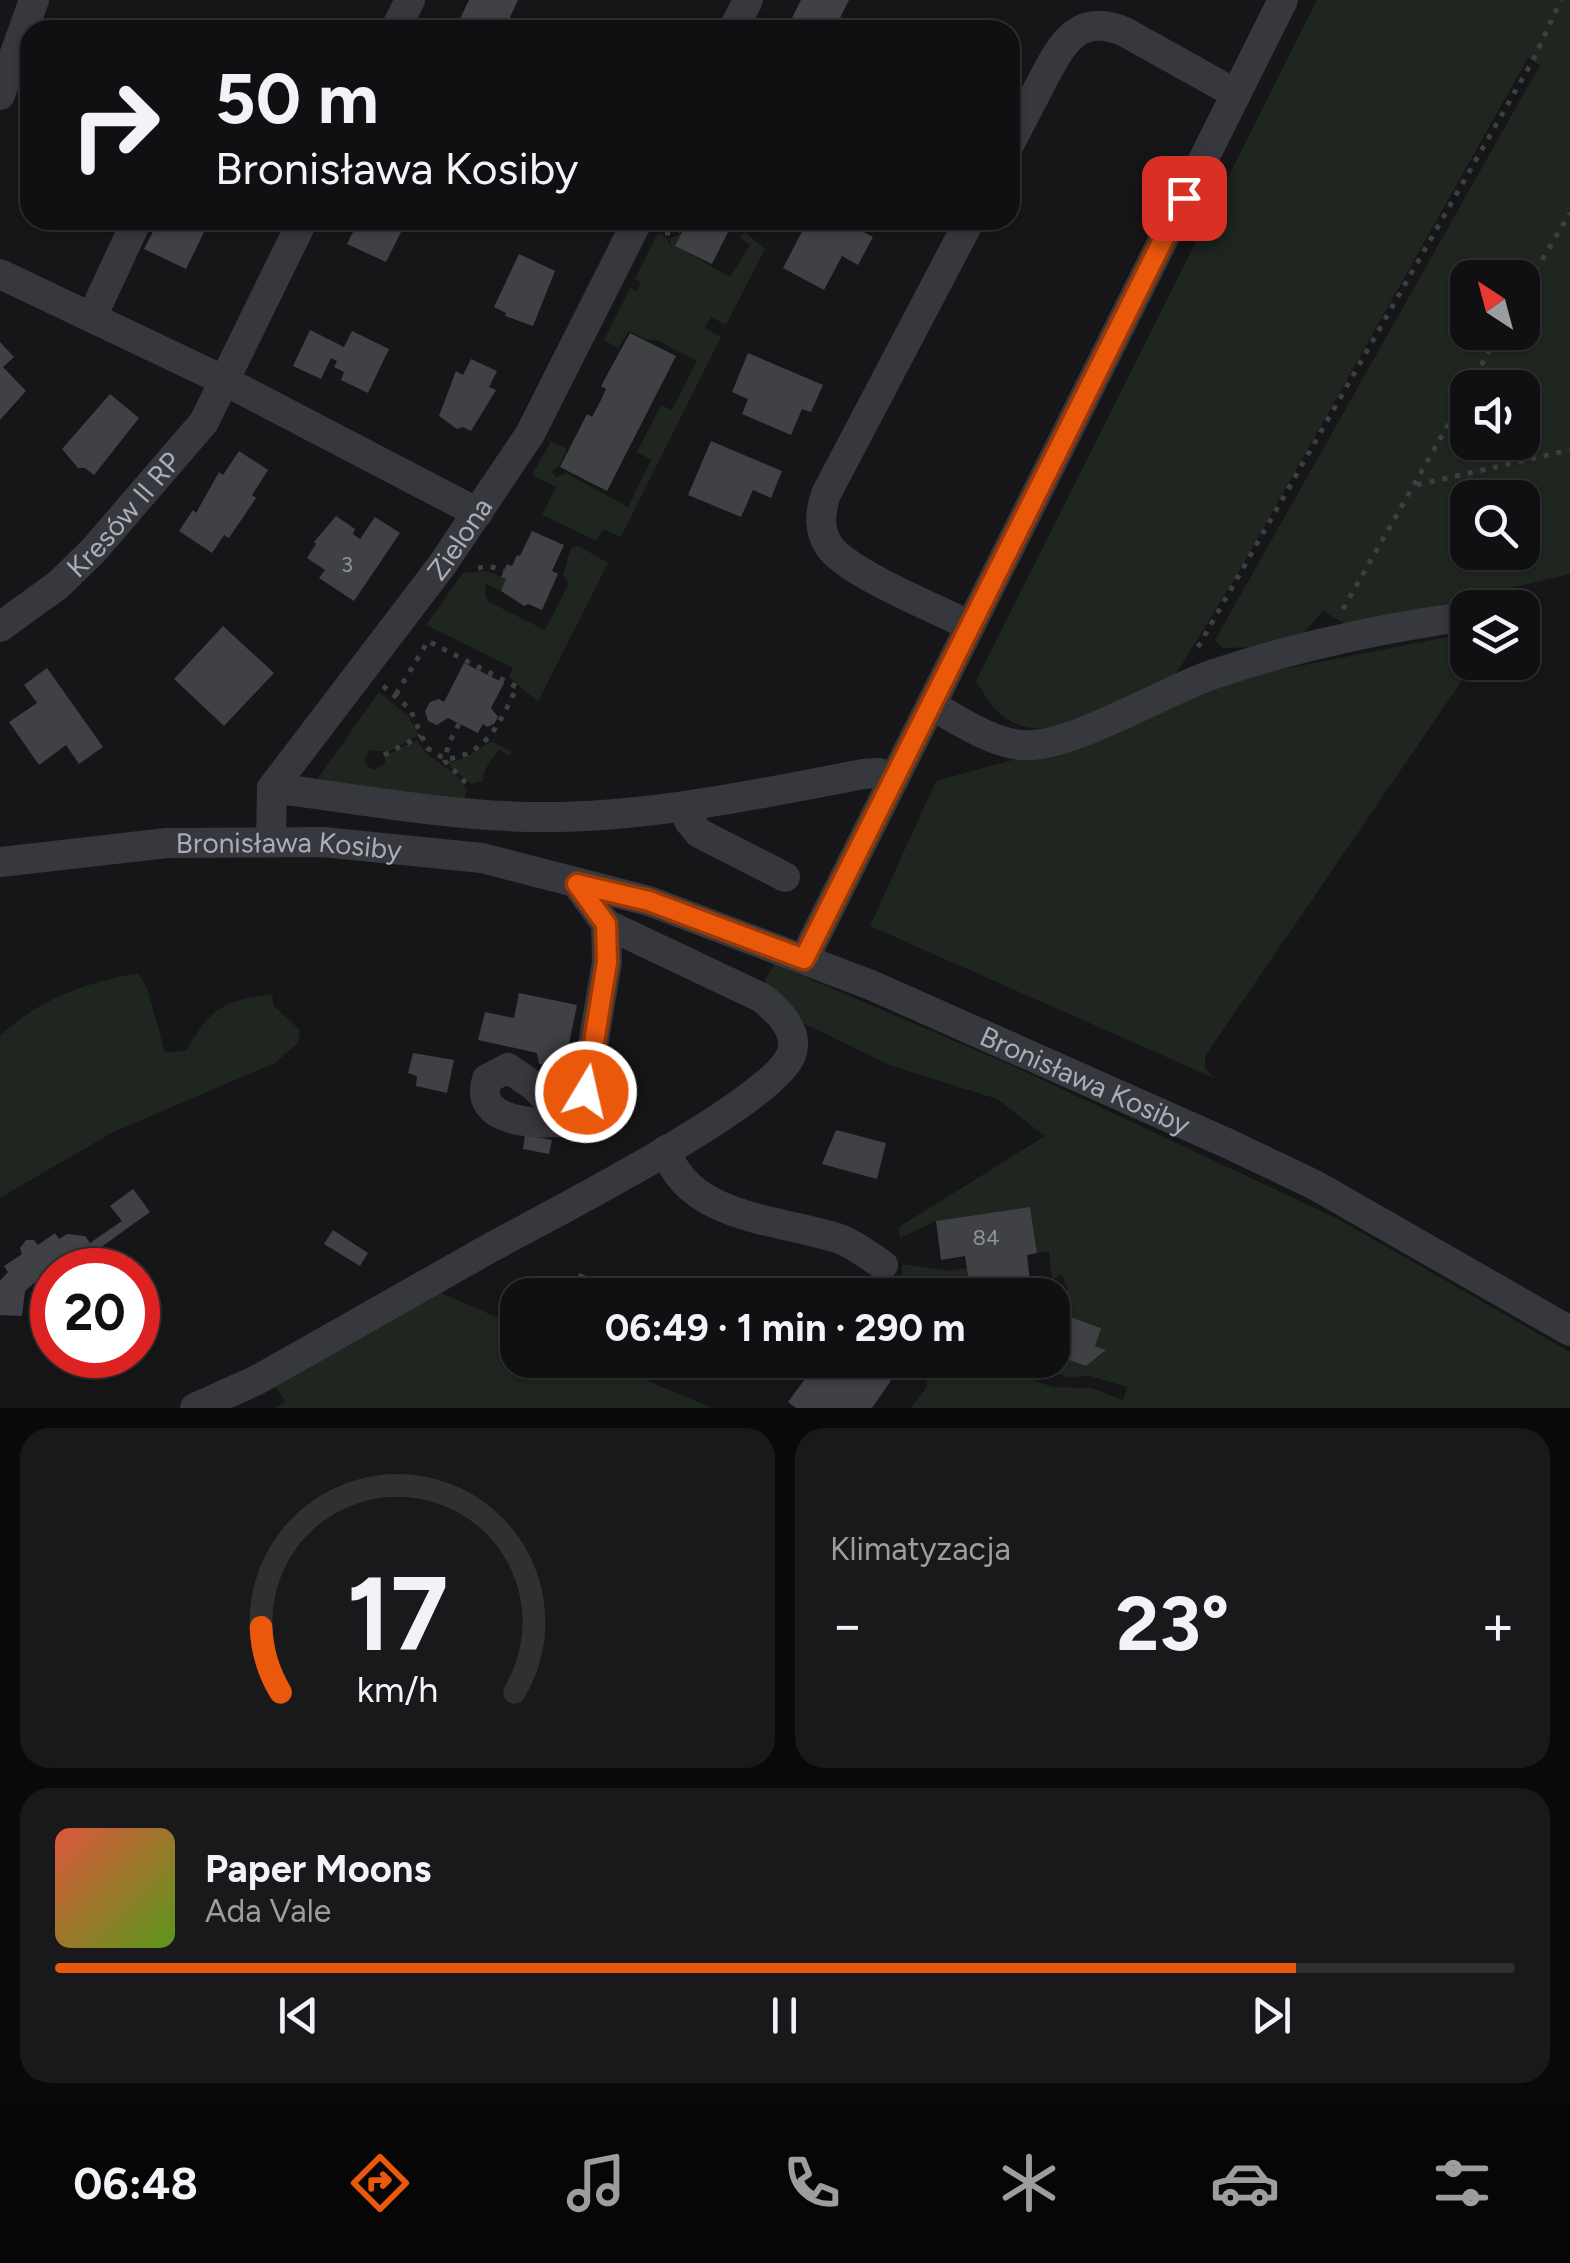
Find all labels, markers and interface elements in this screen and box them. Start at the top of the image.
text: 50 m [215,56,379,141]
icon: right [50,60,180,190]
text: Bronisława Kosiby [215,141,578,195]
pin [1142,156,1227,241]
icon: arrive [1157,171,1212,226]
north arrow [1450,260,1540,350]
map controls [1450,260,1540,680]
button: sound [1450,370,1540,460]
street label: Kresów II RP [60,445,188,584]
button: search [1450,480,1540,570]
street label: Zielona [420,491,499,587]
house number: 3 [341,551,353,578]
button: layers [1450,590,1540,680]
street label: Bronisława Kosiby [176,825,404,867]
street label: Bronisława Kosiby [975,1019,1196,1142]
position arrow [534,1040,638,1144]
house number: 84 [972,1224,1000,1251]
speed limit sign: 20 [30,1248,160,1378]
text: 06:49 · 1 min · 290 m [605,1305,965,1351]
text: Klimatyzacja [830,1530,1011,1568]
text: 17 [347,1551,448,1676]
text: 23° [1116,1579,1229,1669]
text: − [830,1592,864,1658]
text: + [1481,1592,1515,1658]
text: km/h [357,1668,438,1711]
text: Paper Moons [205,1846,431,1892]
text: Ada Vale [205,1892,331,1930]
icon: previous [271,1988,326,2043]
icon: pause [757,1988,812,2043]
icon: next [1244,1988,1299,2043]
icon: directions [345,2148,415,2218]
icon: music [561,2148,631,2218]
icon: phone [777,2148,847,2218]
icon: climate [994,2148,1064,2218]
icon: car [1210,2148,1280,2218]
icon: filters [1427,2148,1497,2218]
text: 06:48 [73,2156,198,2210]

